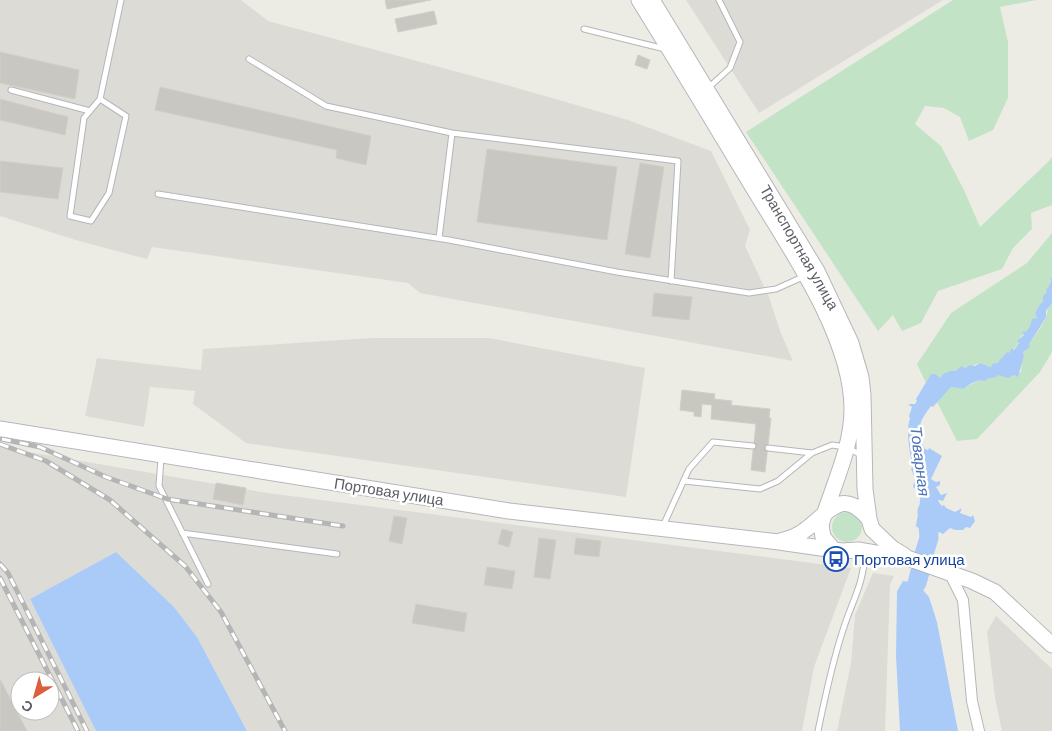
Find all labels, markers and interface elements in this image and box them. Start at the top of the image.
street label: Транспортная улица [757,181,843,313]
water label: Товарная [907,425,935,497]
street label: Портовая улица [333,473,446,509]
bus stop icon: Портовая улица [823,546,849,572]
place label: Портовая улица [854,550,965,568]
north arrow [10,671,60,721]
text: С [18,697,36,717]

